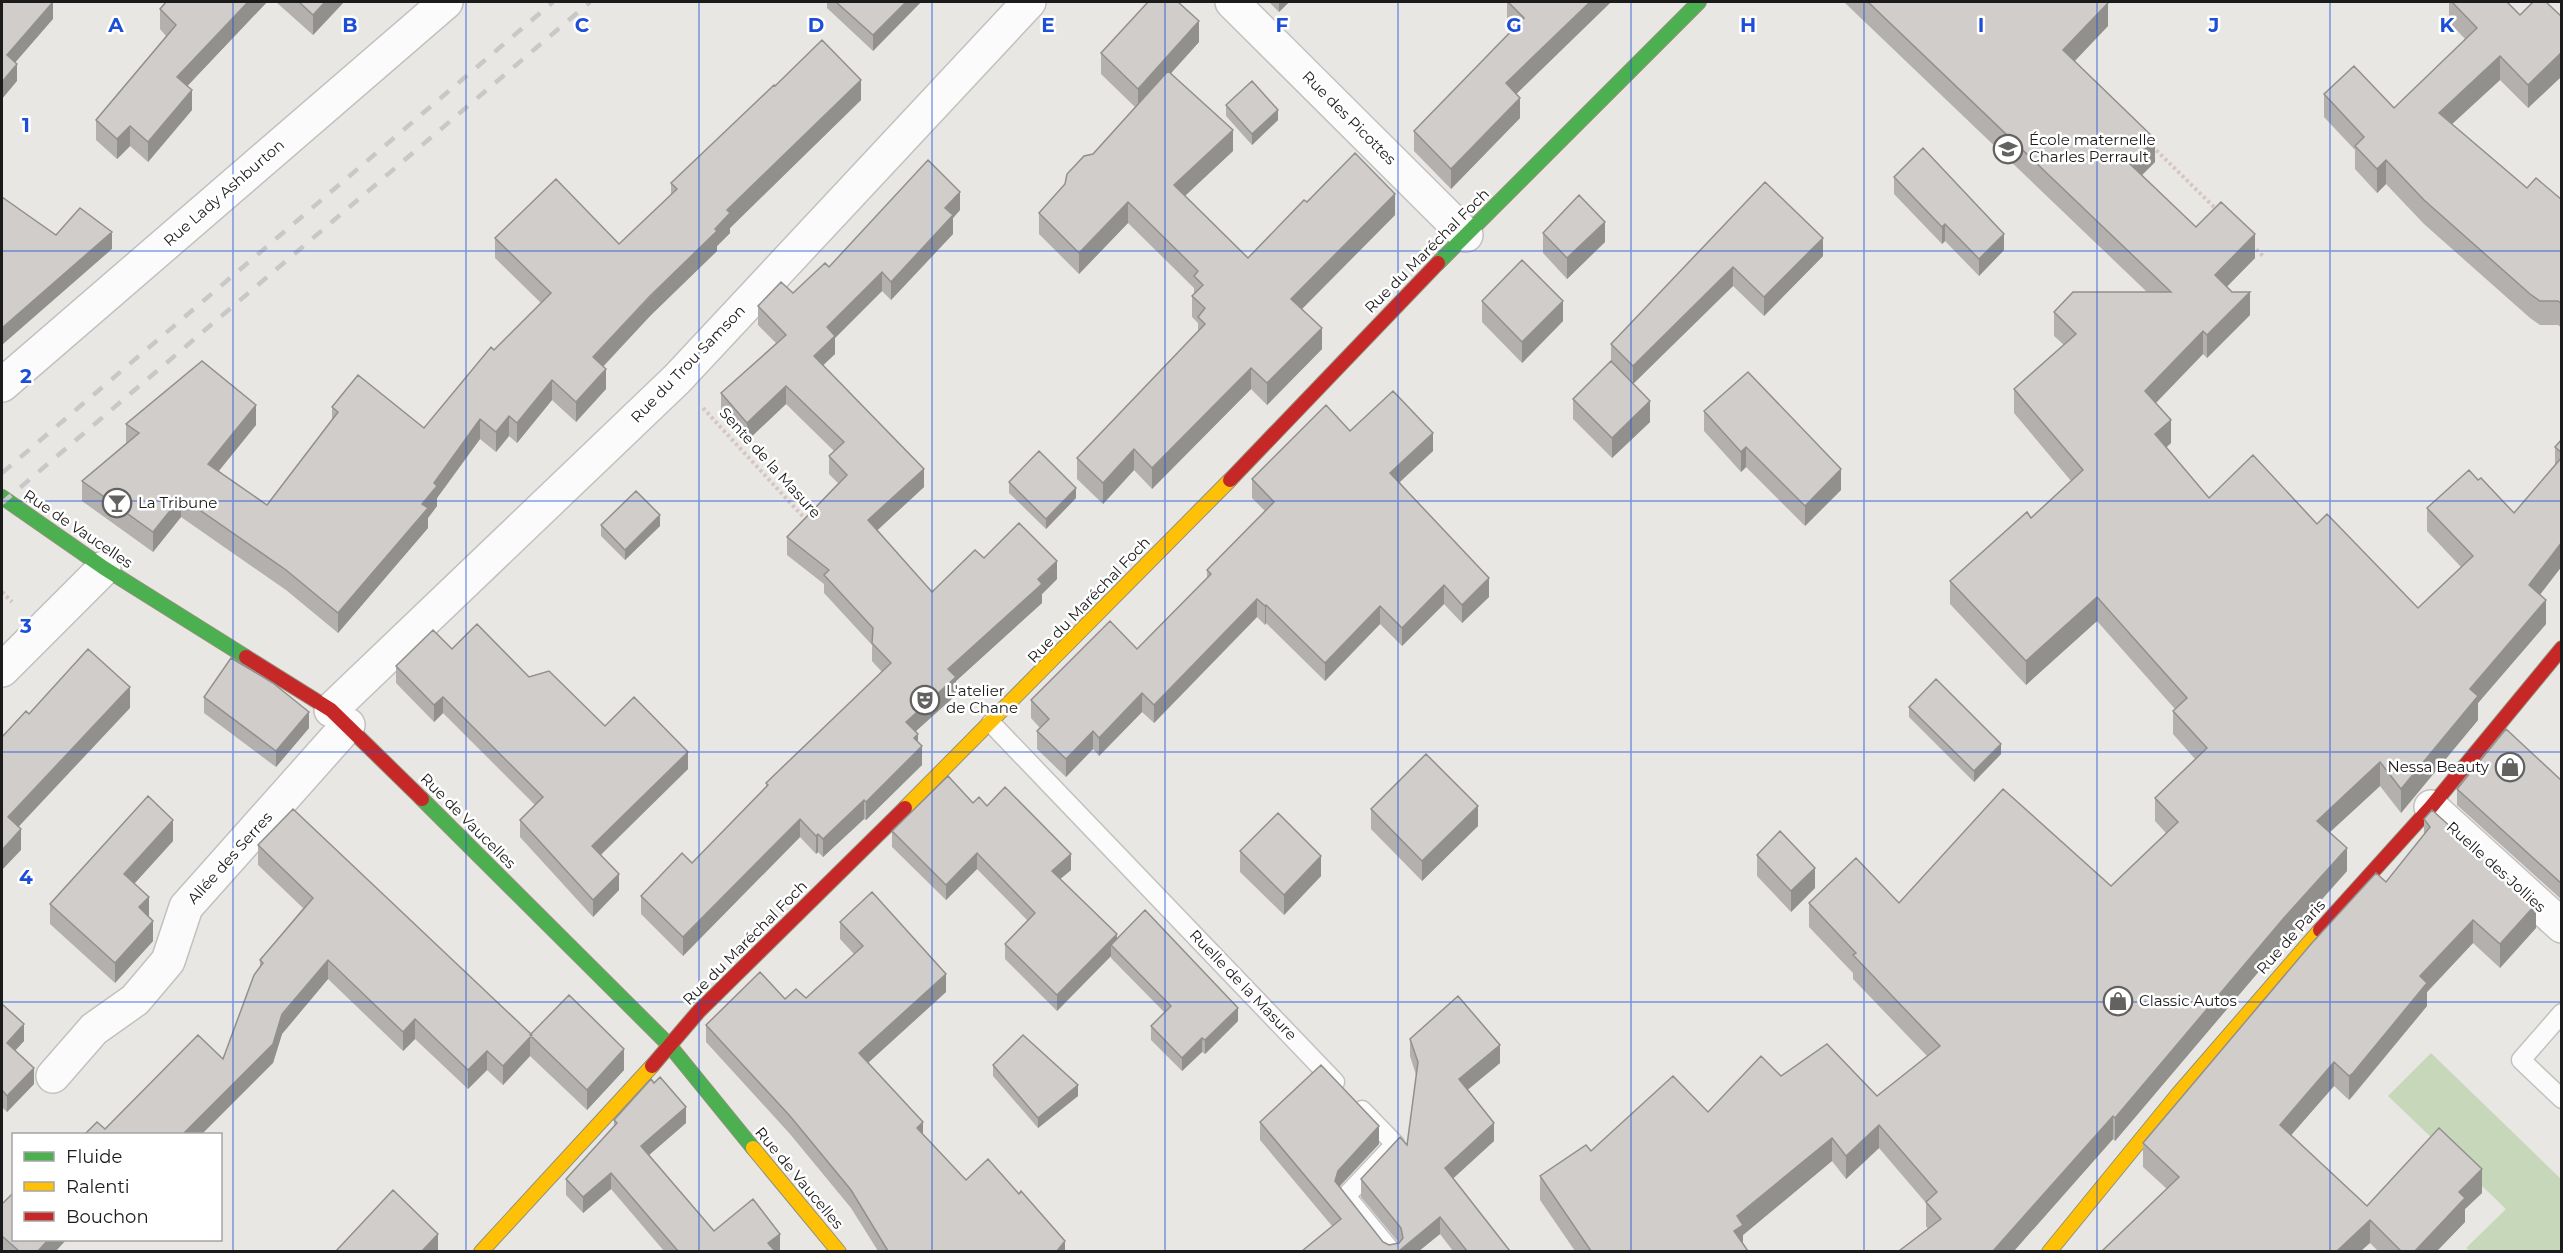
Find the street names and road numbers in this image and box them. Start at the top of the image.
street label: Rue des Picottes [1298,67,1400,169]
street label: Rue Lady Ashburton [159,135,288,250]
street label: Rue du Maréchal Foch [1360,184,1493,317]
street label: Rue du Trou Samson [626,301,749,427]
street label: Sente de la Masure [716,403,825,522]
street label: Rue de Vaucelles [20,485,136,572]
street label: Rue du Maréchal Foch [1023,532,1154,667]
street label: Rue de Vaucelles [417,769,520,872]
street label: Allée des Serres [183,808,276,908]
street label: Ruelle des Jollies [2443,817,2550,916]
street label: Rue du Maréchal Foch [678,876,811,1009]
street label: Rue de Paris [2252,895,2329,978]
street label: Ruelle de la Masure [1186,925,1301,1044]
street label: Rue de Vaucelles [751,1123,848,1233]

